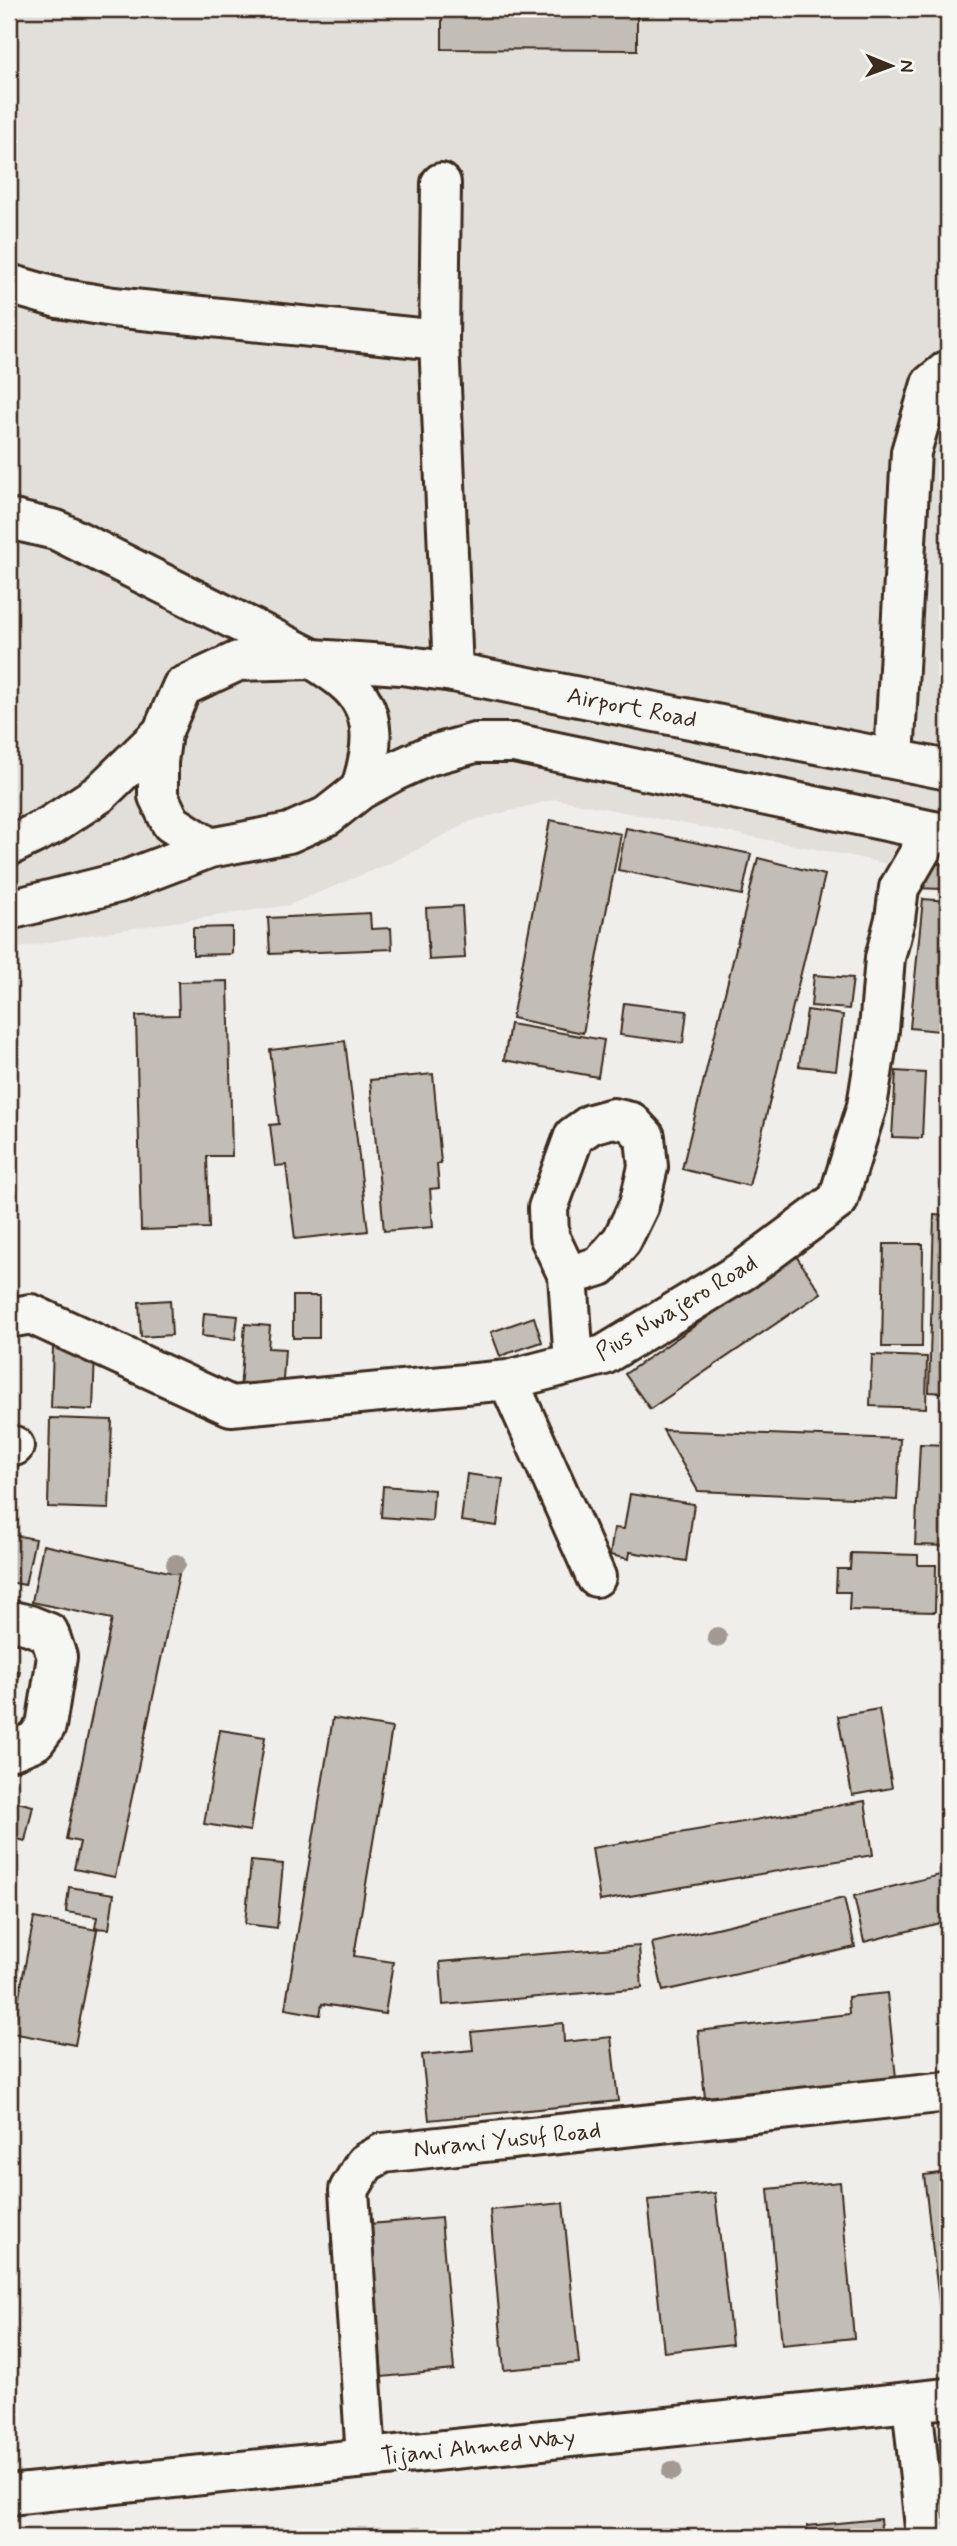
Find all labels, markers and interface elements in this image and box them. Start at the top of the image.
north arrow [856,32,926,102]
text: N [894,60,919,73]
street label: Airport Road [564,681,699,736]
street label: Pius Nwajero Road [590,1248,763,1369]
street label: Nurani Yusuf Road [412,2115,602,2166]
street label: Tijani Ahmed Way [379,2422,577,2473]

